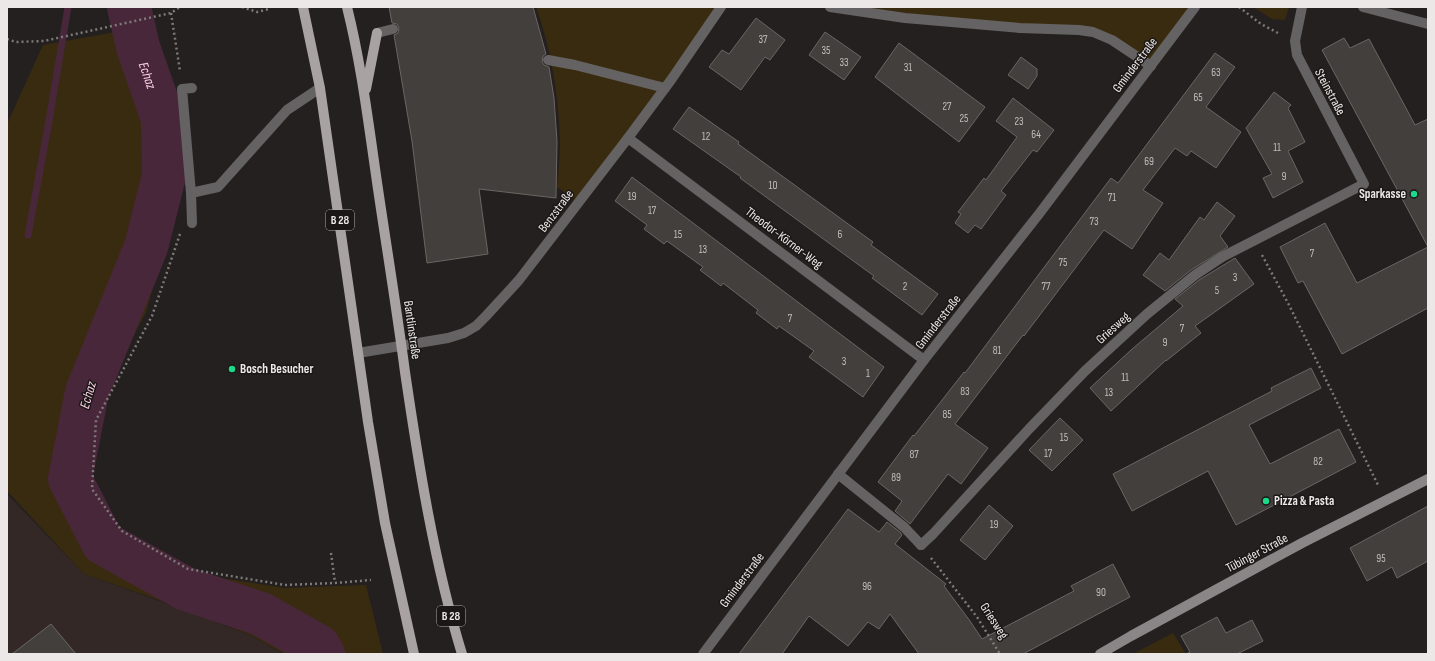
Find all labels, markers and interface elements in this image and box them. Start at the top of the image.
house number: 37 [758,33,768,46]
street label: Gminderstraße [1109,34,1161,96]
house number: 35 [821,44,831,57]
house number: 33 [839,56,849,69]
water label: Echaz [135,60,161,92]
house number: 31 [904,61,912,74]
house number: 63 [1211,66,1221,79]
street label: Steinstraße [1311,66,1349,118]
house number: 65 [1193,91,1203,104]
house number: 27 [943,100,952,113]
house number: 25 [960,112,968,125]
house number: 23 [1014,115,1024,128]
house number: 64 [1031,128,1041,141]
house number: 12 [702,130,711,143]
house number: 11 [1273,141,1281,154]
house number: 69 [1144,155,1154,168]
house number: 9 [1282,170,1287,183]
house number: 10 [769,179,777,192]
place label: Sparkasse [1359,186,1406,202]
street label: Benzstraße [535,187,577,235]
marker: Sparkasse [1409,189,1419,199]
house number: 19 [628,190,636,203]
house number: 71 [1108,191,1116,204]
house number: 17 [648,204,657,217]
street label: Theodor-Körner-Weg [742,204,826,272]
road number: B 28 [326,210,354,230]
house number: 73 [1089,215,1099,228]
house number: 15 [674,228,682,241]
house number: 6 [838,228,843,241]
house number: 13 [699,243,708,256]
house number: 7 [1310,247,1315,260]
house number: 75 [1059,256,1067,269]
house number: 3 [1233,271,1238,284]
house number: 2 [903,280,908,293]
house number: 77 [1042,280,1051,293]
house number: 5 [1215,284,1219,297]
street label: Gminderstraße [912,292,964,352]
street label: Bantlinstraße [400,300,424,360]
street label: Griesweg [1093,309,1133,347]
house number: 7 [788,312,793,325]
house number: 7 [1180,322,1185,335]
house number: 9 [1163,336,1168,349]
house number: 81 [993,344,1001,357]
house number: 3 [842,355,847,368]
place label: Bosch Besucher [240,361,313,377]
marker: Bosch Besucher [227,364,237,374]
house number: 1 [866,367,870,380]
house number: 11 [1121,371,1129,384]
water label: Echaz [76,378,100,411]
house number: 83 [960,385,970,398]
house number: 13 [1105,386,1114,399]
house number: 85 [942,408,952,421]
house number: 15 [1060,431,1068,444]
house number: 17 [1044,447,1053,460]
house number: 87 [909,448,919,461]
house number: 82 [1313,455,1323,468]
house number: 89 [891,471,901,484]
place label: Pizza & Pasta [1274,493,1334,509]
marker: Pizza & Pasta [1261,496,1271,506]
house number: 19 [990,518,998,531]
street label: Tübinger Straße [1223,530,1291,576]
street label: Gminderstraße [716,549,768,611]
house number: 95 [1376,552,1386,565]
house number: 96 [862,580,872,593]
house number: 90 [1096,586,1106,599]
street label: Griesweg [976,600,1012,642]
road number: B 28 [437,606,465,626]

